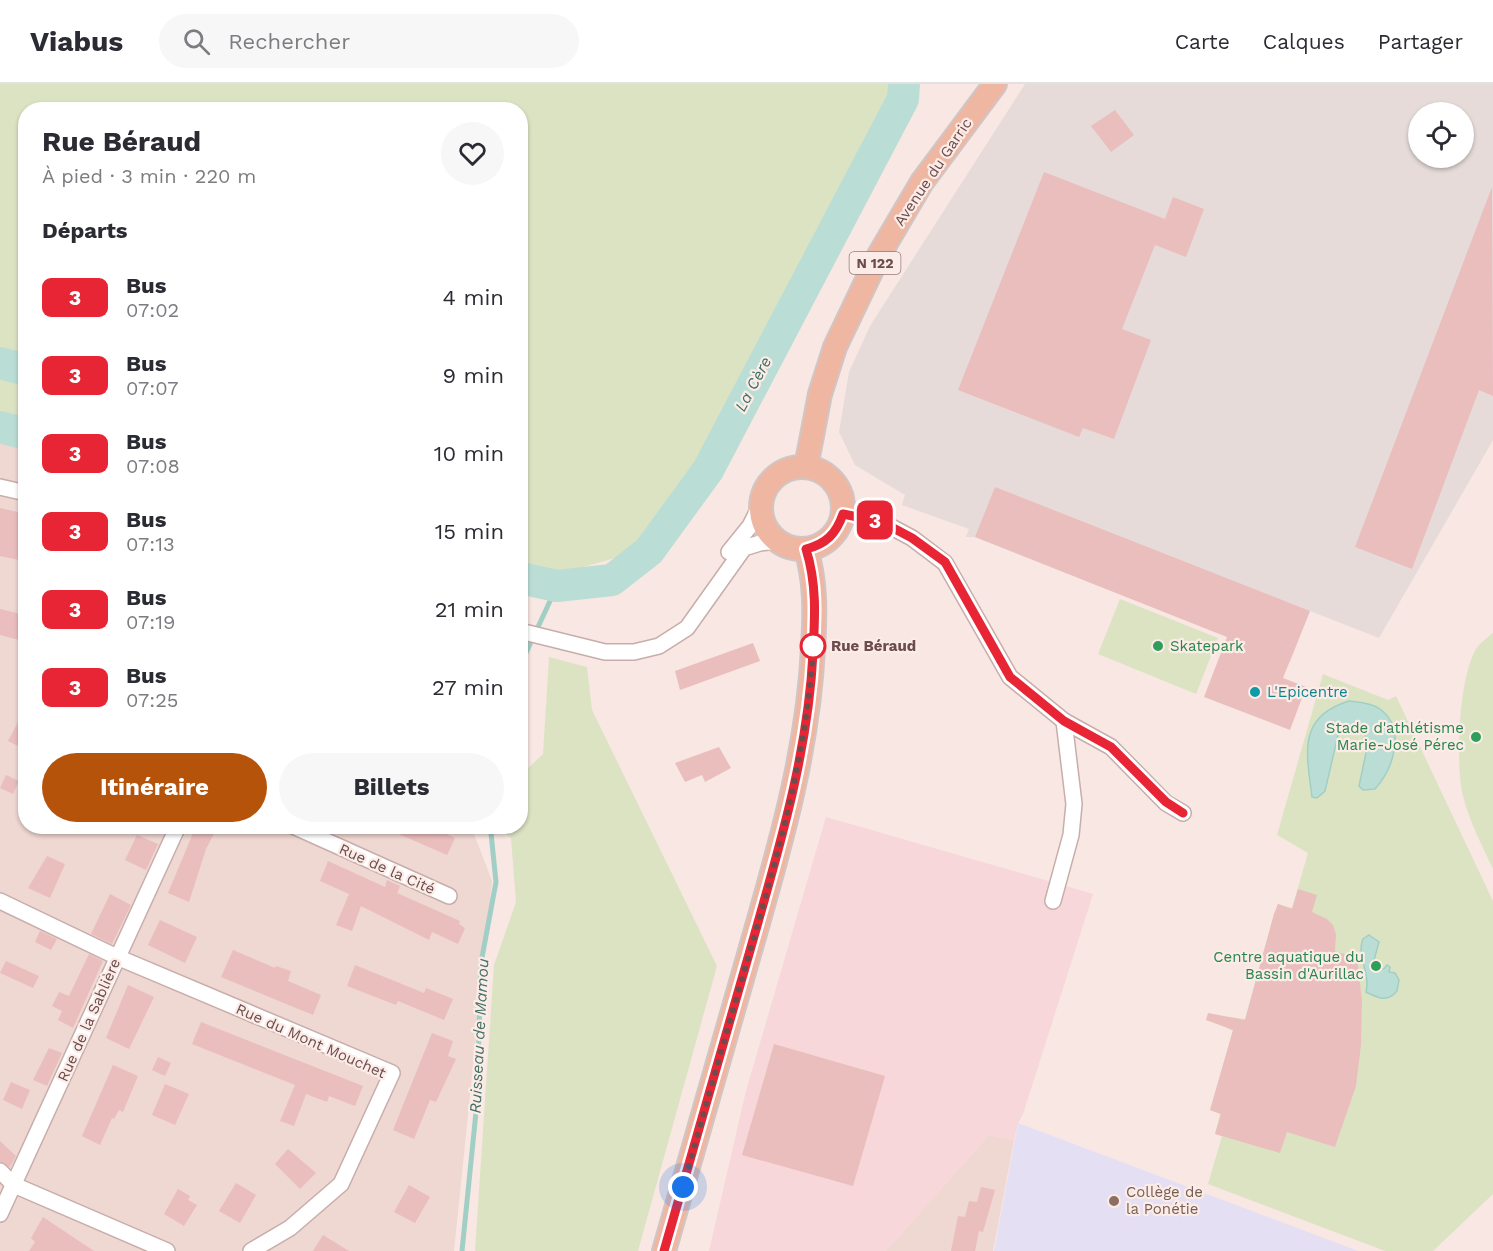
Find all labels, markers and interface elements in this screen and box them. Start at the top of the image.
search box [159,14,579,68]
text: Viabus [30,25,123,58]
icon: search [180,25,213,58]
text: Rechercher [228,29,350,54]
text: Carte [1175,29,1230,54]
text: Calques [1263,29,1345,54]
text: Partager [1378,29,1463,54]
map controls [1408,102,1474,168]
button: locate [1408,102,1474,168]
street label: Avenue du Garric [890,115,976,229]
button: heart [441,122,504,185]
text: Rue Béraud [42,125,201,158]
text: À pied · 3 min · 220 m [42,164,256,188]
text: Départs [42,218,128,243]
road number: N 122 [850,252,900,274]
text: Bus [126,273,166,298]
text: 3 [69,285,81,310]
text: 4 min [443,285,504,310]
text: 07:02 [126,298,179,322]
text: Bus [126,351,166,376]
water label: La Cère [731,353,775,415]
text: 3 [69,363,81,388]
text: 9 min [442,363,504,388]
text: 07:07 [126,376,178,400]
text: Bus [126,429,166,454]
text: 3 [69,441,81,466]
text: 10 min [434,441,504,466]
text: 07:08 [126,454,180,478]
line badge: 3 [856,500,894,540]
text: Bus [126,507,166,532]
text: 3 [869,508,881,533]
text: 3 [69,519,81,544]
text: 15 min [435,519,504,544]
text: 07:13 [126,532,175,556]
text: Bus [126,585,166,610]
text: 3 [69,597,81,622]
text: 21 min [435,597,504,622]
text: 07:19 [126,610,175,634]
marker: Rue Béraud [800,633,826,659]
place label: Rue Béraud [831,637,916,655]
place label: Skatepark [1170,637,1244,655]
marker: Skatepark [1151,639,1165,653]
text: Bus [126,663,166,688]
text: 3 [69,675,81,700]
text: 27 min [432,675,504,700]
place label: L'Epicentre [1267,683,1348,701]
marker: L'Epicentre [1248,685,1262,699]
text: 07:25 [126,688,178,712]
place label: Stade d'athlétisme Marie-José Pérec [1326,719,1464,754]
marker: Stade d'athlétisme Marie-José Pérec [1469,730,1483,744]
button: Itinéraire [42,753,267,822]
button: Billets [279,753,504,822]
street label: Rue de la Cité [336,840,438,898]
place label: Centre aquatique du Bassin d'Aurillac [1213,948,1364,983]
street label: Rue de la Sablière [54,956,124,1084]
water label: Ruisseau de Mamou [465,958,493,1114]
marker: Centre aquatique du Bassin d'Aurillac [1369,959,1383,973]
street label: Rue du Mont Mouchet [233,1000,389,1083]
your location [668,1172,698,1202]
place label: Collège de la Ponétie [1126,1183,1203,1218]
marker: Collège de la Ponétie [1107,1194,1121,1208]

